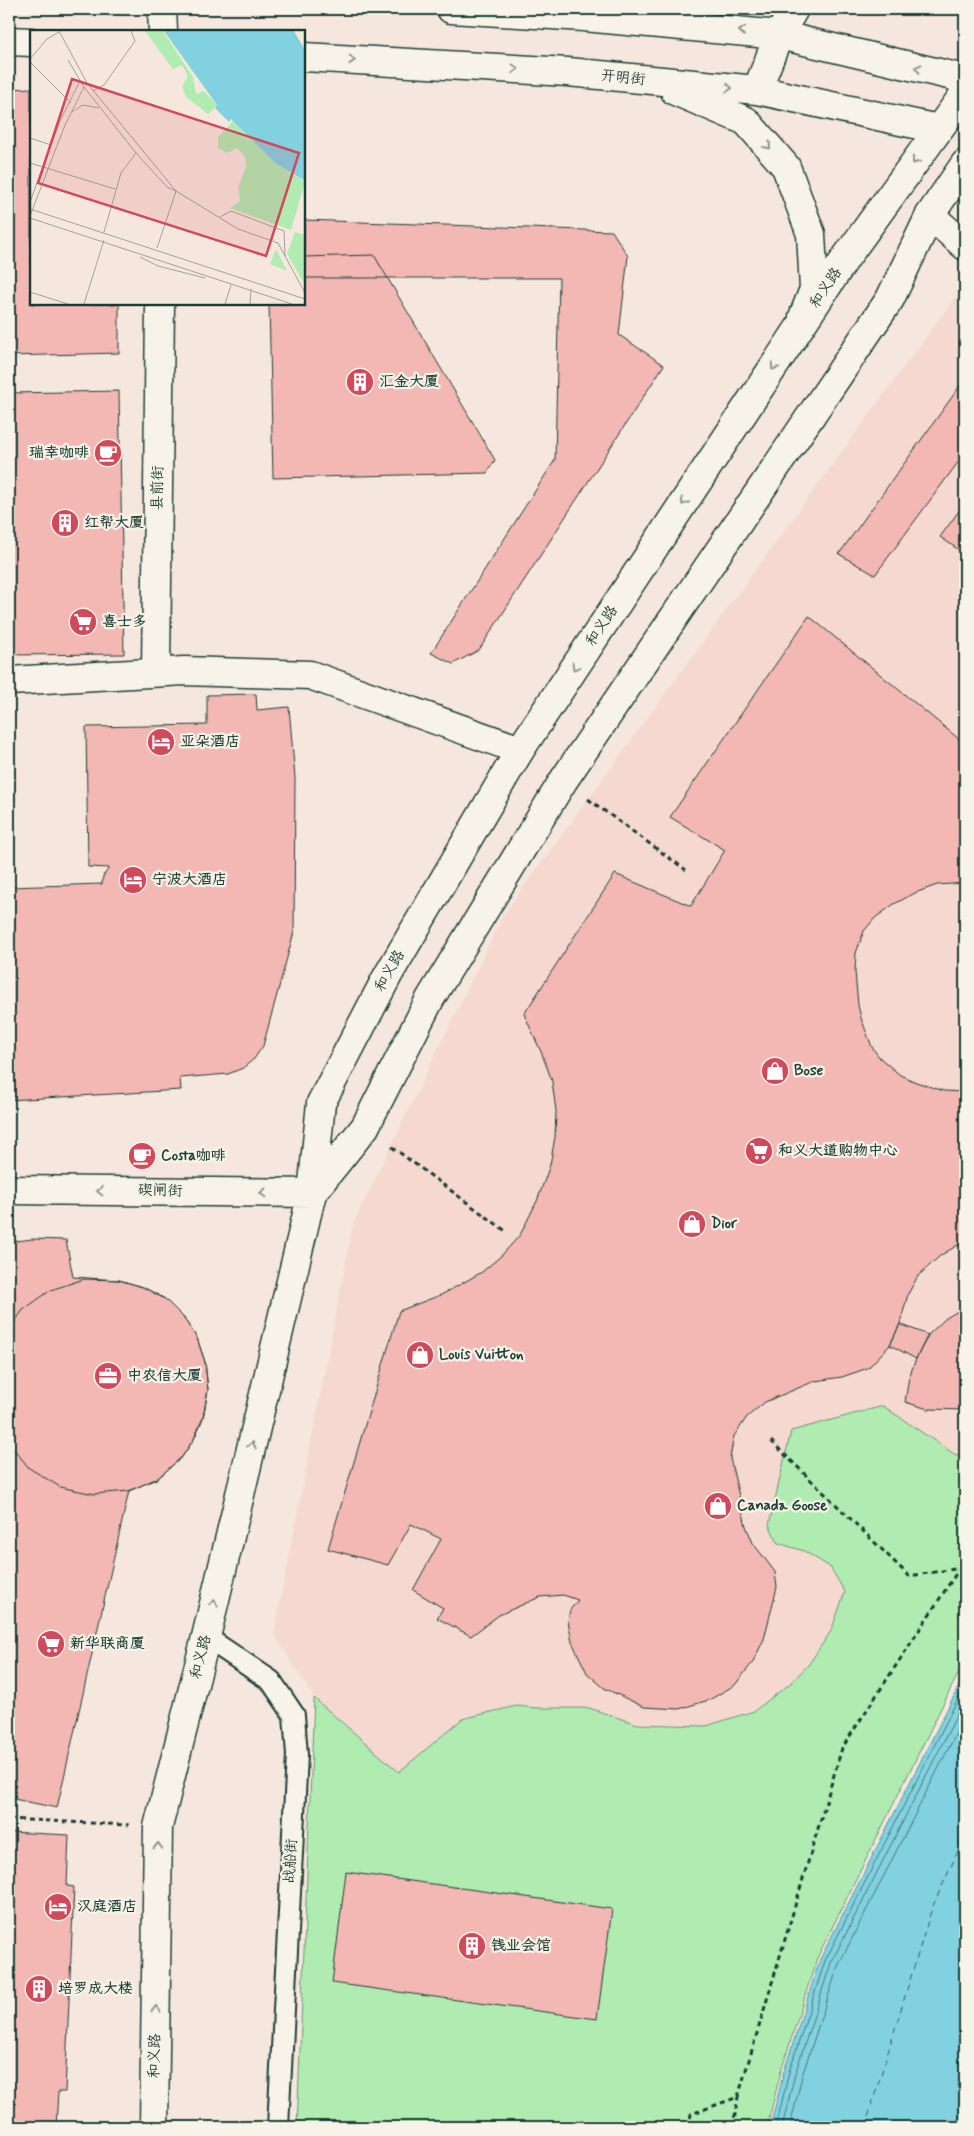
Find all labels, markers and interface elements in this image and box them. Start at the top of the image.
one-way arrow [737,26,745,37]
inset map [30,30,305,305]
one-way arrow [349,54,357,65]
one-way arrow [913,63,922,74]
one-way arrow [511,64,519,75]
street label: 开明街 [600,66,646,90]
one-way arrow [725,82,733,93]
one-way arrow [762,140,771,149]
one-way arrow [912,155,921,164]
street label: 和义路 [805,264,847,312]
one-way arrow [771,361,780,370]
building icon: 汇金大厦 [345,367,375,397]
place label: 汇金大厦 [379,372,439,392]
cafe icon: 瑞幸咖啡 [93,438,123,468]
place label: 瑞幸咖啡 [29,443,89,463]
street label: 县前街 [148,465,168,511]
one-way arrow [681,497,691,506]
building icon: 红帮大厦 [50,508,80,538]
place label: 红帮大厦 [84,513,144,533]
street label: 和义路 [581,602,623,650]
supermarket icon: 喜士多 [68,607,98,637]
place label: 喜士多 [102,612,147,632]
one-way arrow [572,662,582,671]
hotel icon: 亚朵酒店 [146,727,176,757]
place label: 亚朵酒店 [180,732,240,752]
hotel icon: 宁波大酒店 [118,865,148,895]
place label: 宁波大酒店 [152,870,227,890]
street label: 和义路 [370,946,410,996]
shop icon: Bose [760,1056,790,1086]
place label: Bose [794,1061,824,1081]
supermarket icon: 和义大道购物中心 [744,1136,774,1166]
cafe icon: Costa咖啡 [127,1141,157,1171]
place label: 和义大道购物中心 [778,1141,898,1161]
place label: Costa咖啡 [161,1146,226,1166]
street label: 碶闸街 [137,1181,183,1201]
one-way arrow [96,1186,104,1196]
one-way arrow [259,1188,266,1198]
shop icon: Dior [677,1209,707,1239]
place label: Dior [711,1214,738,1234]
shop icon: Louis Vuitton [405,1340,435,1370]
place label: Louis Vuitton [439,1345,524,1365]
office icon: 中农信大厦 [93,1361,123,1391]
place label: 中农信大厦 [127,1366,202,1386]
one-way arrow [246,1440,257,1449]
shop icon: Canada Goose [703,1491,733,1521]
place label: Canada Goose [737,1496,827,1516]
one-way arrow [208,1599,219,1607]
supermarket icon: 新华联商厦 [36,1629,66,1659]
street label: 和义路 [186,1633,216,1681]
place label: 新华联商厦 [70,1634,145,1654]
street label: 战船街 [280,1838,302,1884]
one-way arrow [153,1842,163,1850]
hotel icon: 汉庭酒店 [43,1892,73,1922]
place label: 汉庭酒店 [77,1897,137,1917]
building icon: 钱业会馆 [457,1931,487,1961]
place label: 钱业会馆 [491,1936,551,1956]
building icon: 培罗成大楼 [24,1974,54,2004]
place label: 培罗成大楼 [58,1979,133,1999]
one-way arrow [150,2004,161,2012]
street label: 和义路 [145,2033,165,2079]

